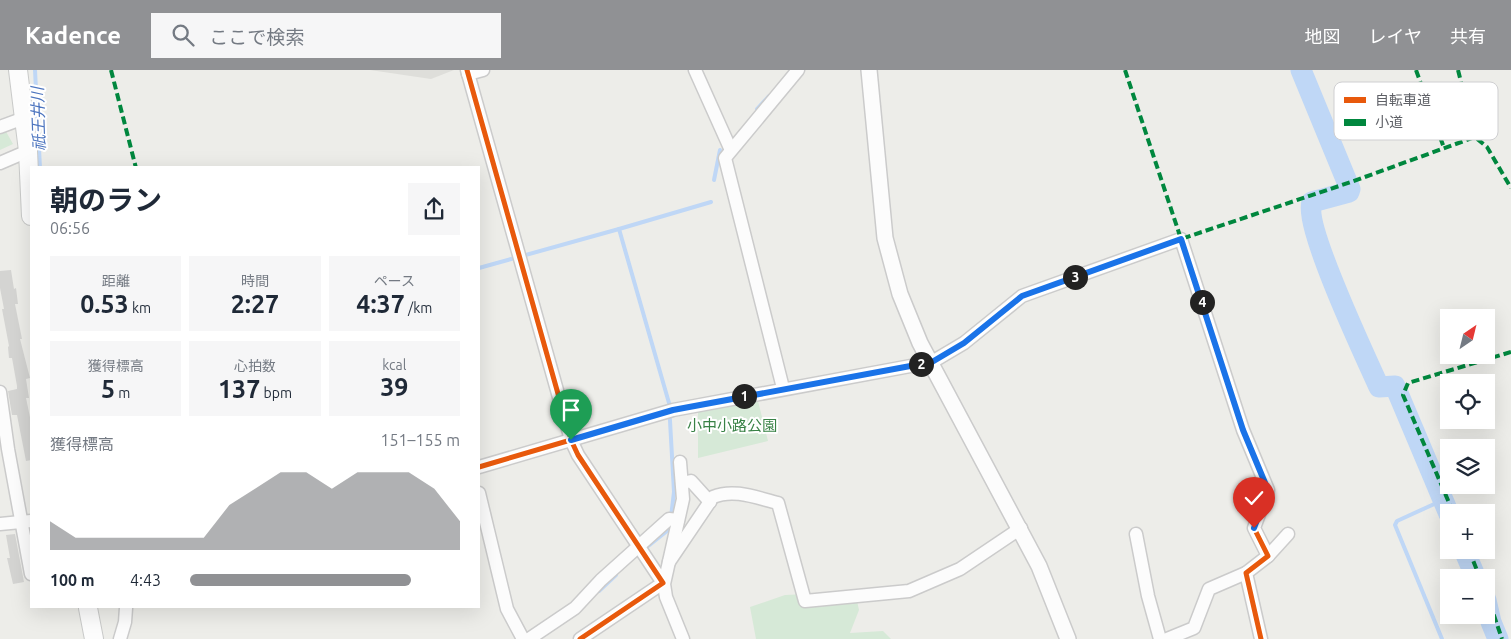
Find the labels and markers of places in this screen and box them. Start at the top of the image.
pin: 3 [1062,264,1088,290]
pin: 4 [1190,290,1214,314]
pin: 2 [908,352,934,376]
pin: 1 [732,384,756,408]
pin [550,389,592,440]
pin [1233,477,1275,528]

